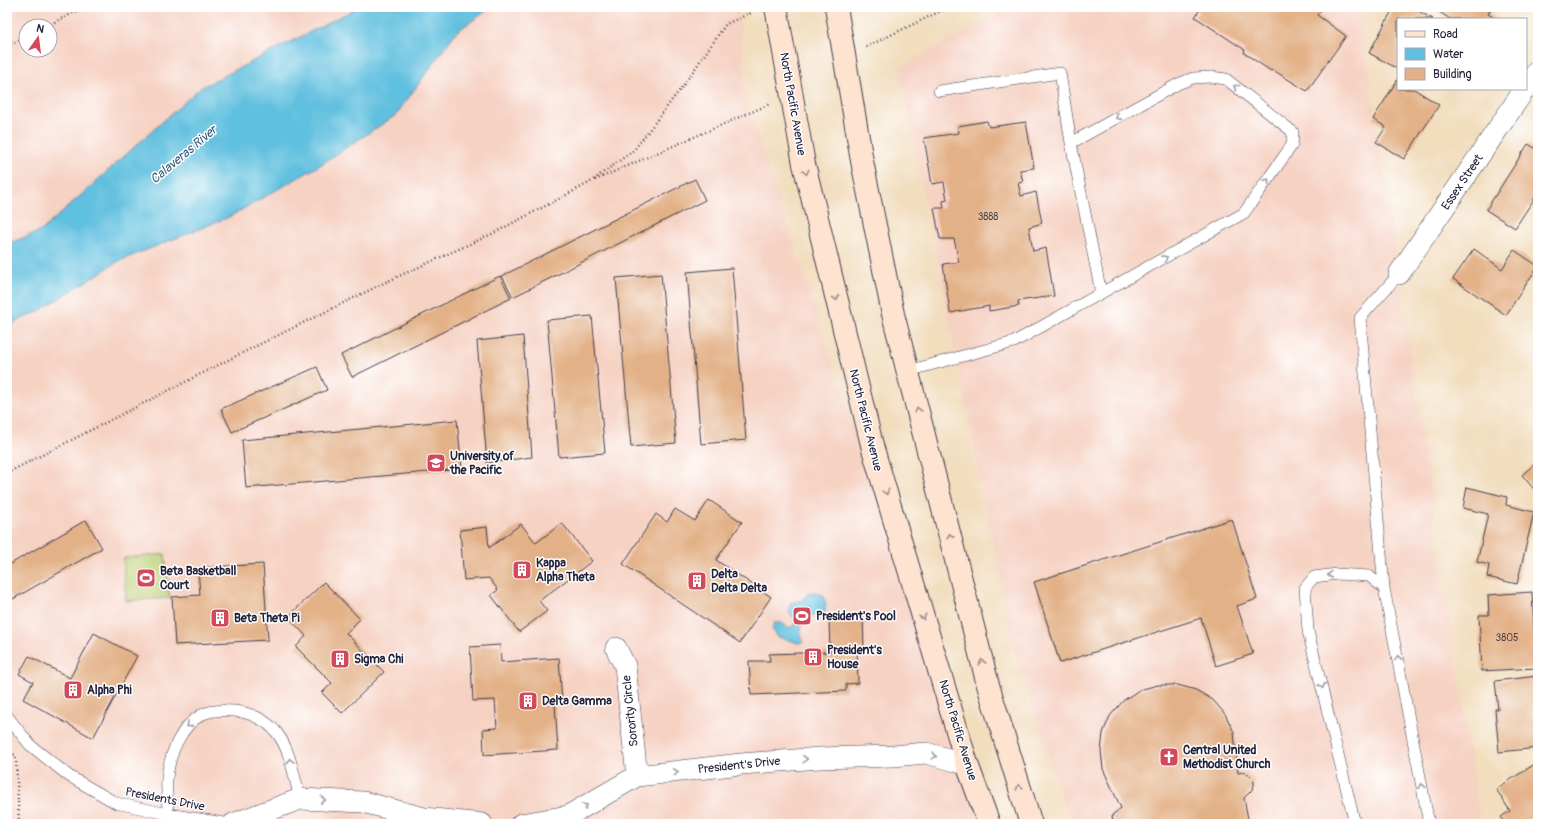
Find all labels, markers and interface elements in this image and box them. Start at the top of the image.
north arrow [18,18,58,58]
legend [1397,18,1527,90]
text: N [35,22,46,36]
text: Road [1433,27,1458,42]
text: Water [1433,47,1464,62]
street label: North Pacific Avenue [776,51,809,157]
text: Building [1433,67,1472,82]
one-way arrow [1233,84,1240,91]
one-way arrow [1115,112,1123,120]
water label: Calaveras River [147,121,222,187]
street label: Essex Street [1438,151,1487,213]
one-way arrow [801,168,810,175]
one-way arrow [1262,178,1270,185]
house number: 3888 [978,211,998,223]
one-way arrow [1161,255,1168,262]
one-way arrow [832,295,840,302]
street label: North Pacific Avenue [846,368,885,473]
one-way arrow [914,407,923,414]
place label: University of the Pacific [449,449,514,478]
school or university icon: University of the Pacific [425,452,447,474]
one-way arrow [881,489,890,496]
one-way arrow [946,533,955,540]
place label: Kappa Alpha Theta [536,556,595,585]
building icon: Kappa Alpha Theta [511,559,533,581]
place label: Beta Basketball Court [160,564,237,593]
sports icon: Beta Basketball Court [135,567,157,589]
place label: Delta Delta Delta [711,567,767,596]
building icon: Delta Delta Delta [686,570,708,592]
one-way arrow [1327,570,1333,579]
sports icon: President's Pool [791,605,813,627]
building icon: Beta Theta Pi [209,607,231,629]
place label: President's Pool [816,609,896,624]
place label: Beta Theta Pi [234,611,300,626]
one-way arrow [918,613,927,620]
house number: 3805 [1496,632,1518,644]
place label: President's House [827,643,882,672]
building icon: President's House [802,646,824,668]
building icon: Sigma Chi [329,648,351,670]
place label: Sigma Chi [354,652,403,667]
one-way arrow [1394,655,1402,661]
one-way arrow [978,659,987,666]
street label: Sorority Circle [619,674,642,747]
street label: North Pacific Avenue [935,678,980,782]
building icon: Alpha Phi [62,679,84,701]
place label: Alpha Phi [87,683,132,698]
one-way arrow [1317,683,1325,689]
building icon: Delta Gamma [517,690,539,712]
place label: Delta Gamma [542,694,612,709]
one-way arrow [186,720,194,728]
place label: Central United Methodist Church [1183,743,1271,772]
church icon: Central United Methodist Church [1158,746,1180,768]
one-way arrow [931,751,938,759]
street label: President's Drive [697,754,781,777]
one-way arrow [802,754,808,763]
one-way arrow [286,758,294,764]
one-way arrow [673,768,679,777]
one-way arrow [1016,783,1024,790]
one-way arrow [1418,783,1426,789]
street label: Presidents Drive [124,784,206,815]
one-way arrow [320,796,326,804]
one-way arrow [581,804,588,811]

